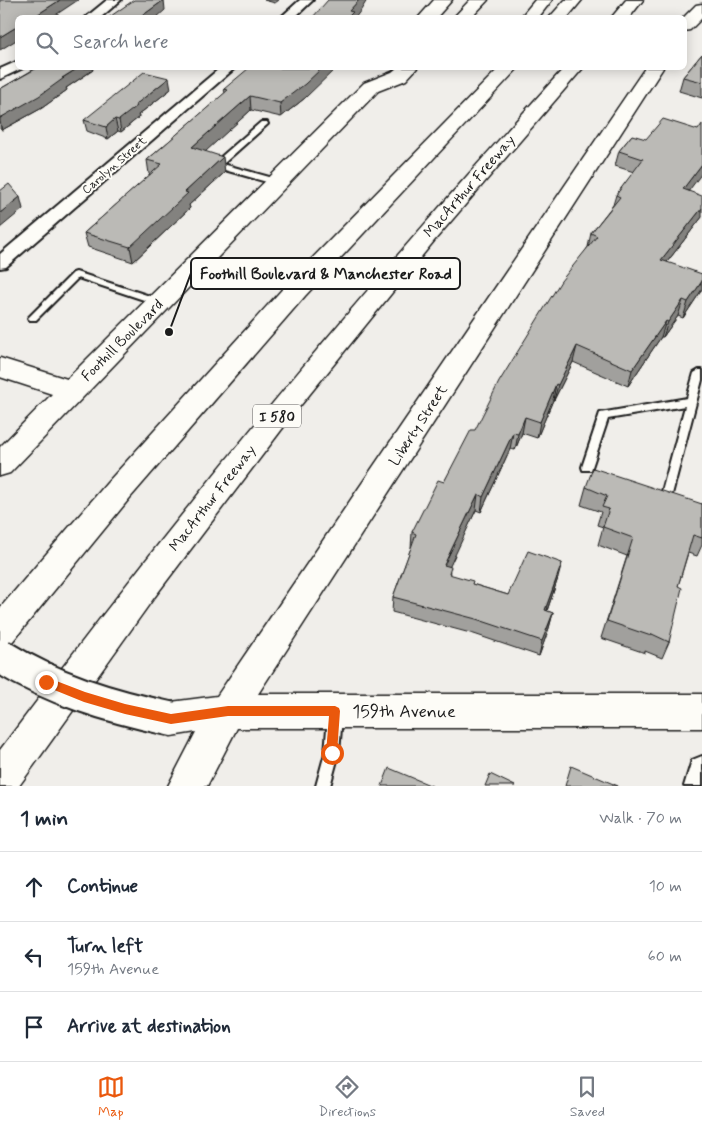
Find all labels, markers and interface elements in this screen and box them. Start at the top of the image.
search box [15,15,687,70]
icon: search [33,29,61,57]
text: Search here [73,30,169,55]
street label: MacArthur Freeway [420,131,520,242]
street label: Carolyn Street [79,133,150,198]
callout: Foothill Boulevard & Manchester Road [191,258,460,289]
text: Foothill Boulevard & Manchester Road [200,264,452,285]
street label: Foothill Boulevard [77,295,168,386]
street label: Liberty Street [385,381,453,470]
road number: I 580 [253,404,301,428]
street label: MacArthur Freeway [165,441,261,556]
route end [35,671,58,694]
street label: 159th Avenue [352,700,456,724]
route start [321,742,344,765]
text: 1 min [20,805,68,833]
text: Walk · 70 m [599,808,682,829]
icon: ahead [20,873,48,901]
text: Continue [67,874,138,899]
text: 10 m [649,876,682,897]
text: Turn left [67,934,143,959]
icon: left [20,943,48,971]
text: 60 m [648,946,682,967]
text: 159th Avenue [67,959,159,980]
icon: arrive [20,1013,48,1041]
text: Arrive at destination [67,1014,231,1039]
tab: Map [97,1073,125,1121]
tab: Directions [319,1073,376,1121]
tab: Saved [570,1073,605,1121]

